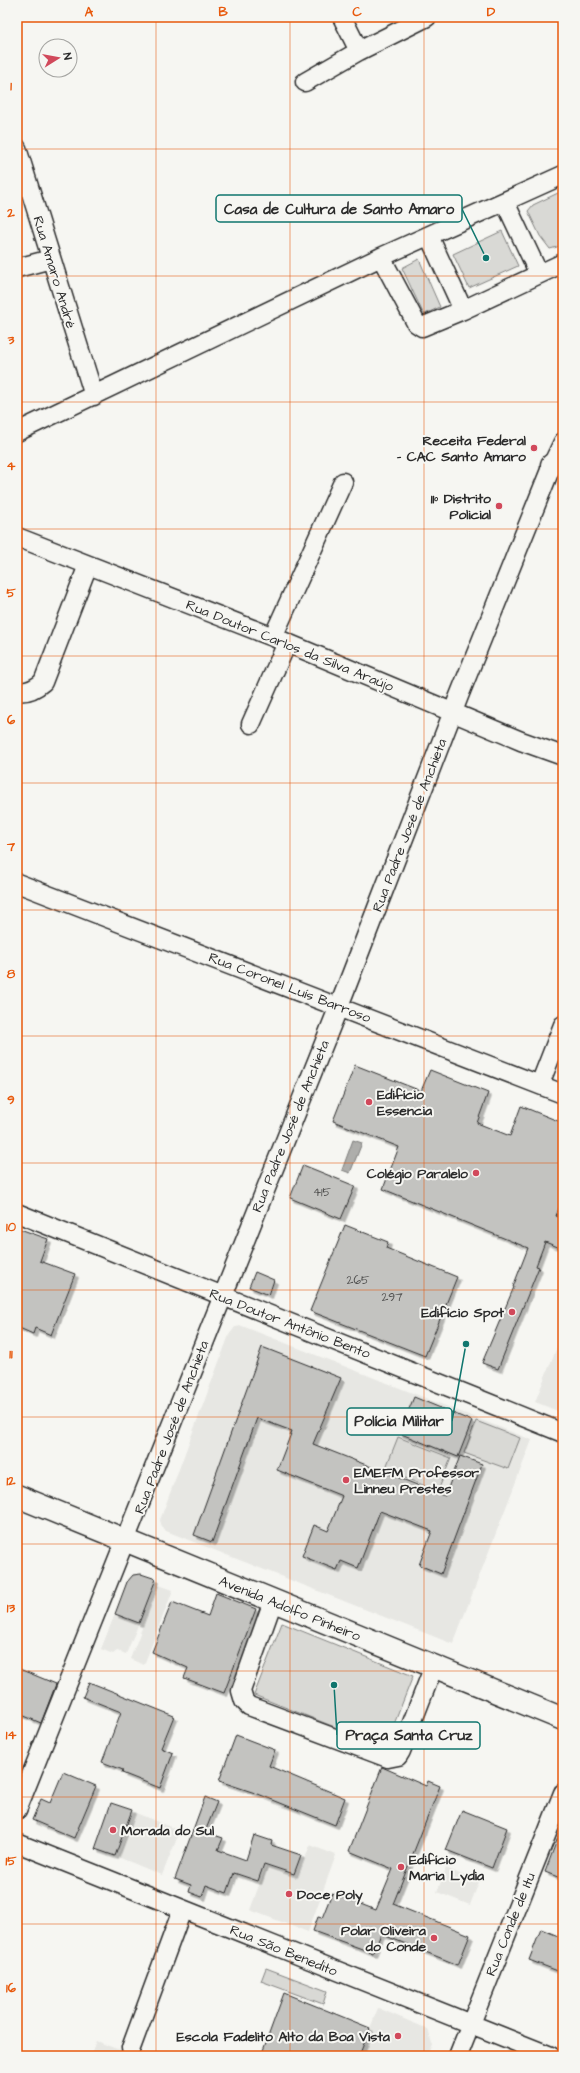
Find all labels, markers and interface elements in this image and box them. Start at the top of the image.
text: A [85,3,94,21]
text: B [218,3,228,21]
text: C [352,3,362,21]
text: D [487,3,496,21]
north arrow [38,38,78,78]
text: N [59,51,75,61]
text: 1 [10,77,12,95]
callout: Casa de Cultura de Santo Amaro [216,195,462,222]
text: Casa de Cultura de Santo Amaro [224,199,455,220]
text: 2 [6,204,15,222]
street label: Rua Amaro André [27,214,81,331]
text: 3 [7,331,15,349]
place label: Receita Federal - CAC Santo Amaro [397,431,527,467]
marker: Receita Federal - CAC Santo Amaro [529,443,539,453]
text: 4 [7,457,16,475]
place label: 11º Distrito Policial [431,489,492,525]
marker: 11º Distrito Policial [494,501,504,511]
text: 5 [6,584,16,602]
street label: Rua Doutor Carlos da Silva Araújo [183,595,397,697]
text: 6 [7,711,16,729]
street label: Rua Padre José de Anchieta [368,736,452,915]
text: 7 [6,838,16,856]
street label: Rua Coronel Luís Barroso [206,948,374,1028]
text: 8 [7,965,16,983]
street label: Rua Padre José de Anchieta [247,1037,335,1215]
place label: Edifício Essencia [377,1085,433,1121]
text: 9 [7,1091,15,1109]
marker: Edifício Essencia [364,1097,374,1107]
place label: Colégio Paralelo [367,1164,468,1185]
marker: Colégio Paralelo [471,1168,481,1178]
house number: 415 [313,1184,332,1201]
text: 10 [6,1218,17,1236]
house number: 265 [347,1272,370,1289]
street label: Rua Doutor Antônio Bento [206,1284,373,1364]
house number: 297 [381,1289,403,1306]
place label: Edifício Spot [421,1303,504,1323]
marker: Edifício Spot [507,1307,517,1317]
street label: Rua Padre José de Anchieta [130,1338,214,1517]
text: 11 [9,1345,13,1363]
callout: Polícia Militar [347,1408,452,1435]
text: Polícia Militar [354,1411,444,1432]
place label: EMEFM Professor Linneu Prestes [354,1463,479,1499]
text: 12 [6,1472,16,1490]
marker: EMEFM Professor Linneu Prestes [341,1475,351,1485]
street label: Avenida Adolfo Pinheiro [216,1571,364,1647]
text: 13 [7,1599,16,1617]
callout: Praça Santa Cruz [337,1722,480,1749]
text: Praça Santa Cruz [345,1725,473,1746]
text: 14 [6,1726,16,1744]
place label: Morada do Sul [121,1821,215,1841]
marker: Morada do Sul [108,1825,118,1835]
place label: Edifício Maria Lydia [409,1850,485,1886]
text: 15 [6,1852,17,1870]
marker: Edifício Maria Lydia [396,1862,406,1872]
street label: Rua Conde de Itu [481,1870,541,1979]
place label: Doce Poly [297,1885,363,1905]
marker: Doce Poly [284,1889,294,1899]
street label: Rua São Benedito [227,1920,340,1982]
place label: Polar Oliveira do Conde [341,1921,427,1957]
marker: Polar Oliveira do Conde [429,1933,439,1943]
text: 16 [6,1979,17,1997]
place label: Escola Fadelito Alto da Boa Vista [177,2027,391,2047]
marker: Escola Fadelito Alto da Boa Vista [393,2031,403,2041]

